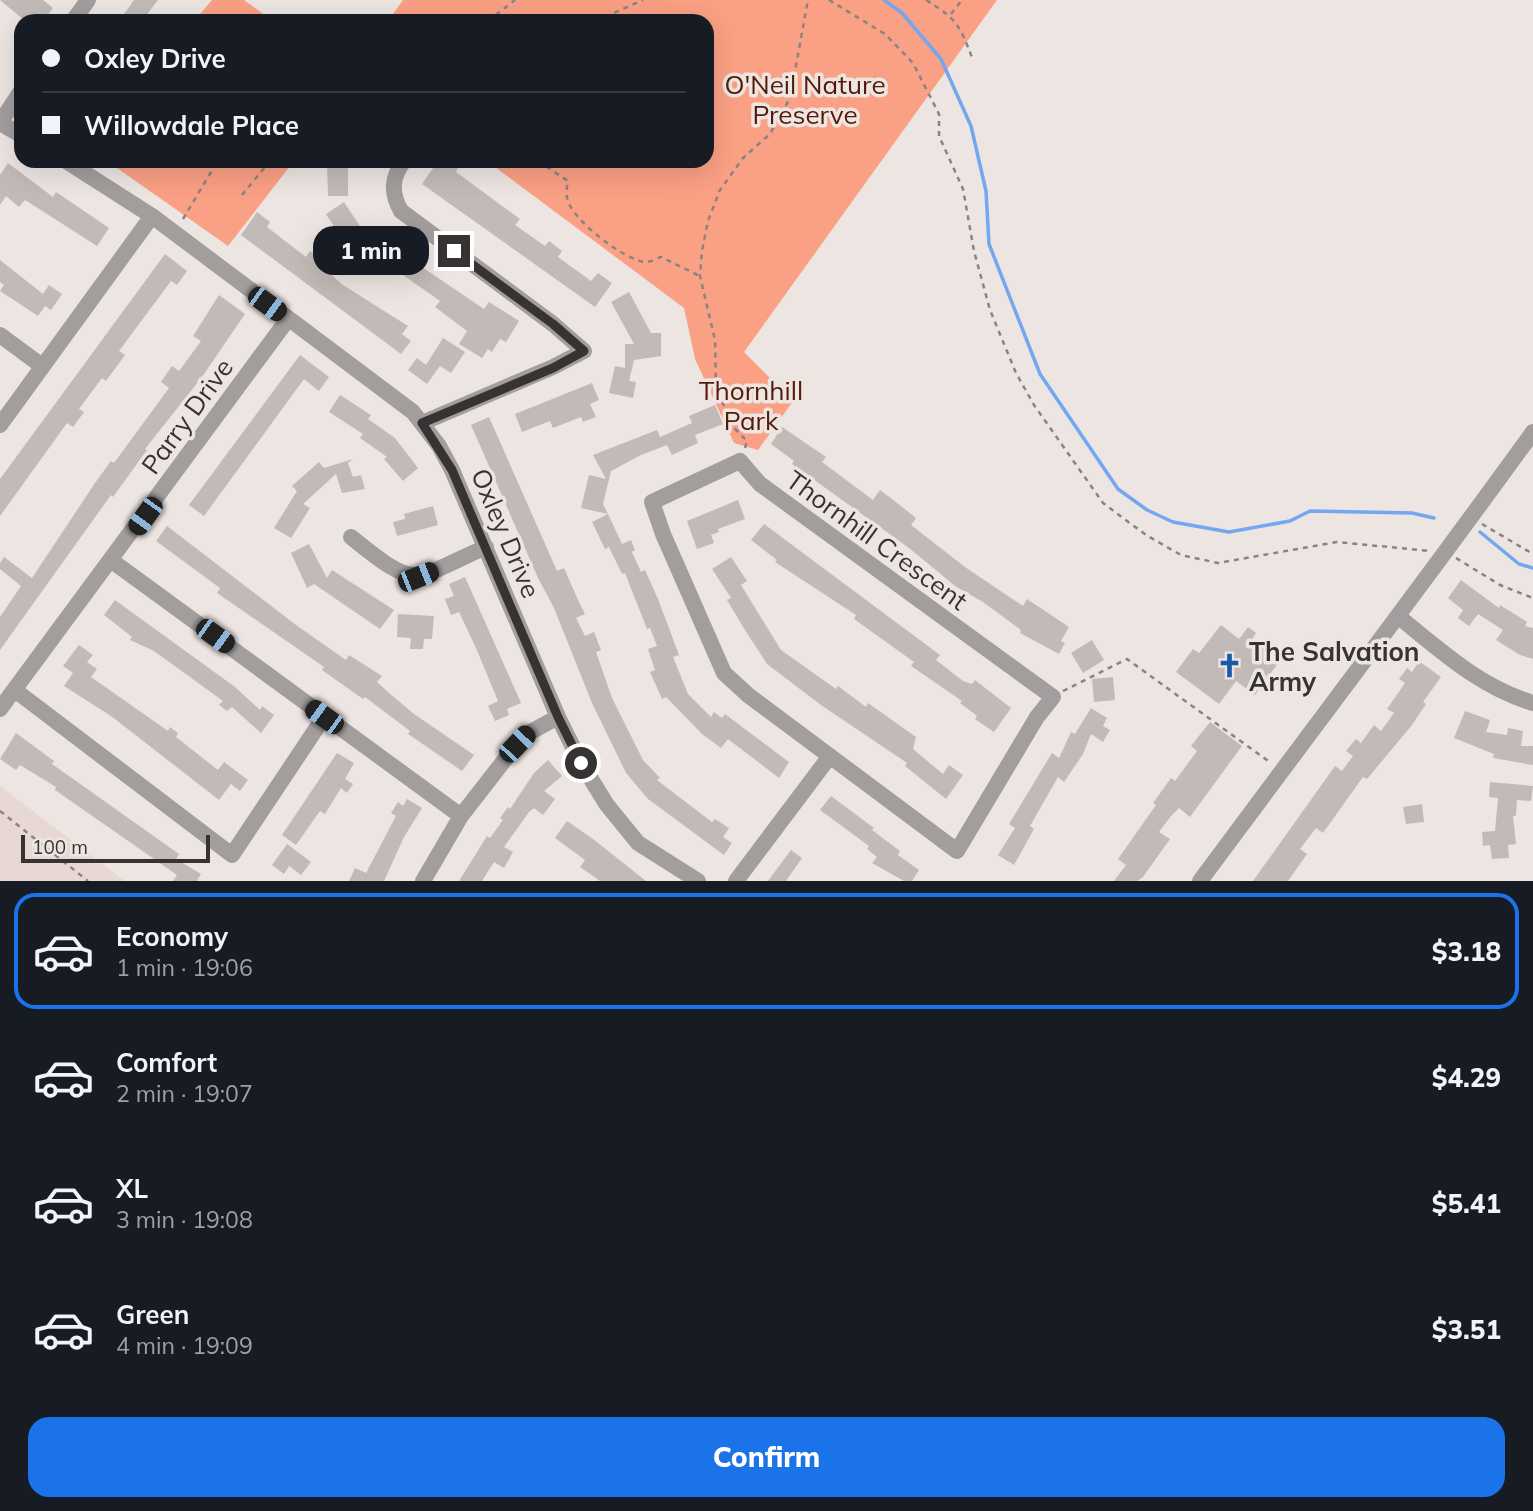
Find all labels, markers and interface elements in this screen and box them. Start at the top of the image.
text: Oxley Drive [84,42,226,75]
park label: O'Neil Nature Preserve [724,68,886,131]
text: Willowdale Place [84,109,299,142]
callout: 1 min [314,226,430,276]
route end [438,235,470,267]
text: 1 min [340,236,402,265]
car [244,283,291,325]
street label: Parry Drive [134,352,240,480]
park label: Thornhill Park [699,374,803,437]
street label: Oxley Drive [464,463,548,603]
street label: Thornhill Crescent [780,463,974,617]
car [125,493,166,539]
car [395,559,442,595]
car [192,615,239,657]
place label: The Salvation Army [1249,635,1420,698]
church icon: The Salvation Army [1215,652,1243,680]
car [301,696,348,738]
car [495,722,540,766]
route start [565,747,597,779]
scale bar [21,832,210,864]
text: 100 m [32,835,88,859]
icon: car [32,920,95,983]
text: Economy [116,920,228,953]
text: $3.18 [1432,935,1501,968]
text: 1 min · 19:06 [116,953,253,982]
icon: car [32,1046,95,1109]
text: Comfort [116,1046,217,1079]
text: $4.29 [1432,1061,1501,1094]
text: 2 min · 19:07 [116,1079,253,1108]
icon: car [32,1172,95,1235]
text: XL [116,1172,148,1205]
text: $5.41 [1432,1187,1501,1220]
text: 3 min · 19:08 [116,1205,253,1234]
icon: car [32,1298,95,1361]
text: Green [116,1298,189,1331]
text: $3.51 [1432,1313,1501,1346]
text: 4 min · 19:09 [116,1331,253,1360]
button: Confirm [28,1417,1505,1497]

